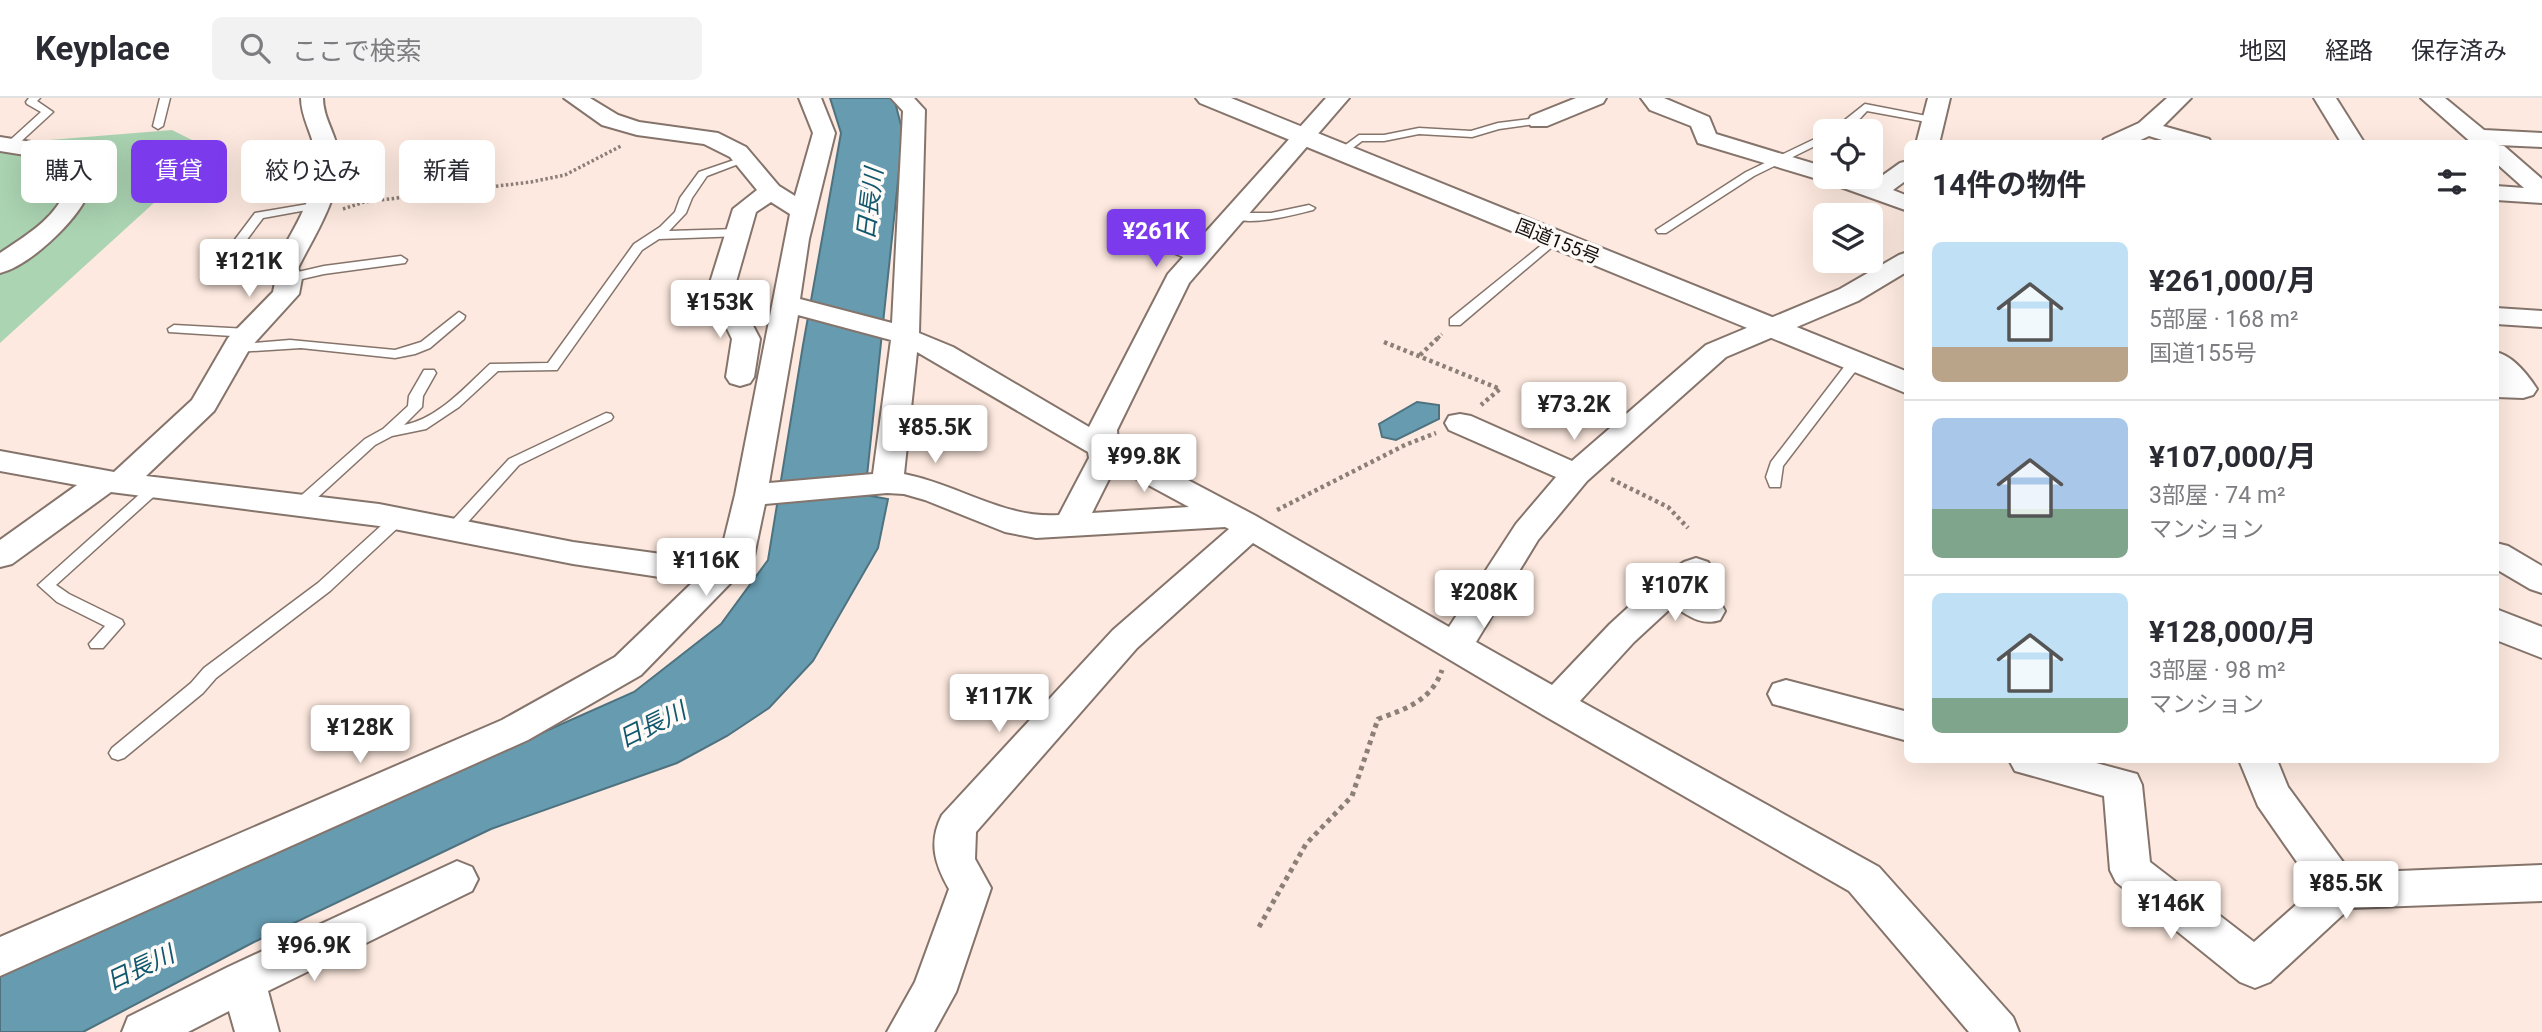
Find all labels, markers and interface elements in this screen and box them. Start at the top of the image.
search box [212,17,702,80]
text: Keyplace [35,29,170,68]
icon: search [236,29,274,67]
text: ここで検索 [292,36,422,66]
text: 地図 [2239,37,2287,65]
text: 経路 [2325,37,2373,65]
text: 保存済み [2411,37,2507,65]
map controls [1813,119,1883,273]
button: locate [1813,119,1883,189]
chip: 購入 [21,140,117,203]
chip: 賃貸 [131,140,227,203]
chip: 絞り込み [241,140,385,203]
chip: 新着 [399,140,495,203]
icon: filters [2433,163,2471,201]
water label: 日長川 [852,164,889,241]
text: 14件の物件 [1932,167,2086,202]
button: layers [1813,203,1883,273]
pin: ¥261K [1107,209,1205,269]
street label: 国道155号 [1512,214,1603,269]
text: ¥261K [1123,218,1189,245]
pin: ¥121K [200,240,298,299]
text: ¥121K [216,248,282,275]
text: ¥261,000/月 [2149,263,2317,298]
icon: home [1988,270,2072,354]
pin: ¥153K [671,280,769,340]
text: ¥153K [687,289,753,316]
text: 5部屋 · 168 m² [2149,306,2298,333]
text: 国道155号 [2149,340,2257,367]
pin: ¥73.2K [1517,382,1631,442]
text: ¥73.2K [1537,391,1611,418]
pin: ¥85.5K [878,406,992,465]
text: ¥85.5K [898,414,972,441]
pin: ¥99.8K [1087,434,1201,494]
text: ¥107,000/月 [2149,439,2317,474]
text: ¥99.8K [1107,443,1181,470]
icon: home [1988,446,2072,530]
text: 3部屋 · 74 m² [2149,482,2286,509]
text: マンション [2149,516,2264,543]
pin: ¥116K [657,538,755,598]
text: ¥116K [673,547,739,574]
pin: ¥107K [1626,564,1724,623]
pin: ¥208K [1435,570,1533,630]
text: ¥107K [1642,572,1708,599]
text: ¥208K [1451,579,1517,606]
text: ¥128,000/月 [2149,614,2317,649]
icon: home [1988,621,2072,705]
text: 3部屋 · 98 m² [2149,657,2286,684]
pin: ¥117K [950,674,1048,734]
text: ¥117K [966,683,1032,710]
text: マンション [2149,691,2264,718]
water label: 日長川 [614,695,693,753]
pin: ¥128K [311,706,409,765]
text: ¥128K [327,714,393,741]
pin: ¥85.5K [2289,862,2403,921]
text: ¥85.5K [2309,870,2383,897]
pin: ¥146K [2122,882,2220,941]
text: ¥146K [2138,890,2204,917]
pin: ¥96.9K [257,924,371,983]
text: ¥96.9K [277,932,351,959]
water label: 日長川 [101,939,181,996]

